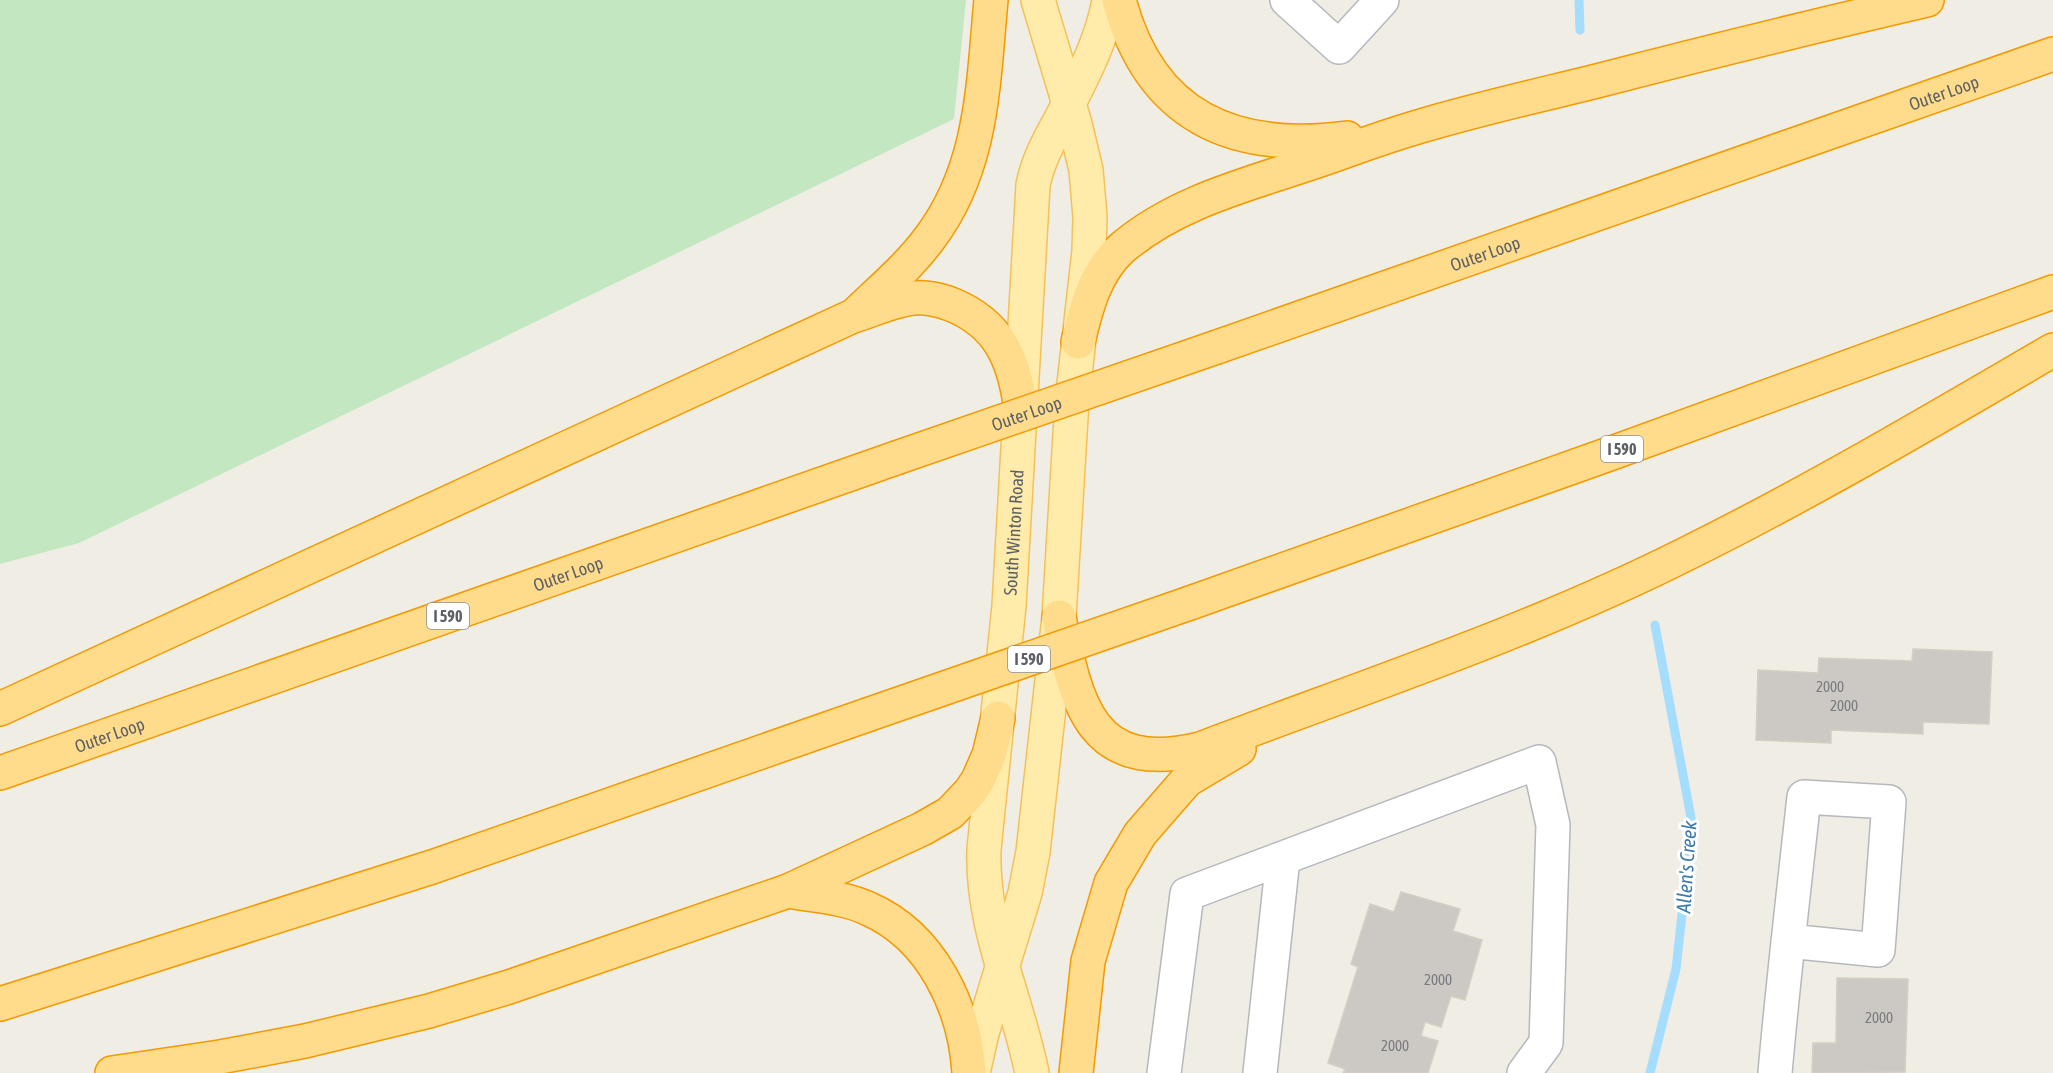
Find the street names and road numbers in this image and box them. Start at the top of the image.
street label: Outer Loop [1906,70,1981,114]
street label: Outer Loop [1447,231,1523,275]
street label: Outer Loop [989,391,1064,435]
road number: I 590 [1601,436,1643,462]
street label: South Winton Road [999,469,1027,596]
street label: Outer Loop [530,551,606,595]
road number: I 590 [427,603,469,629]
road number: I 590 [1008,646,1050,672]
street label: Outer Loop [72,713,147,756]

